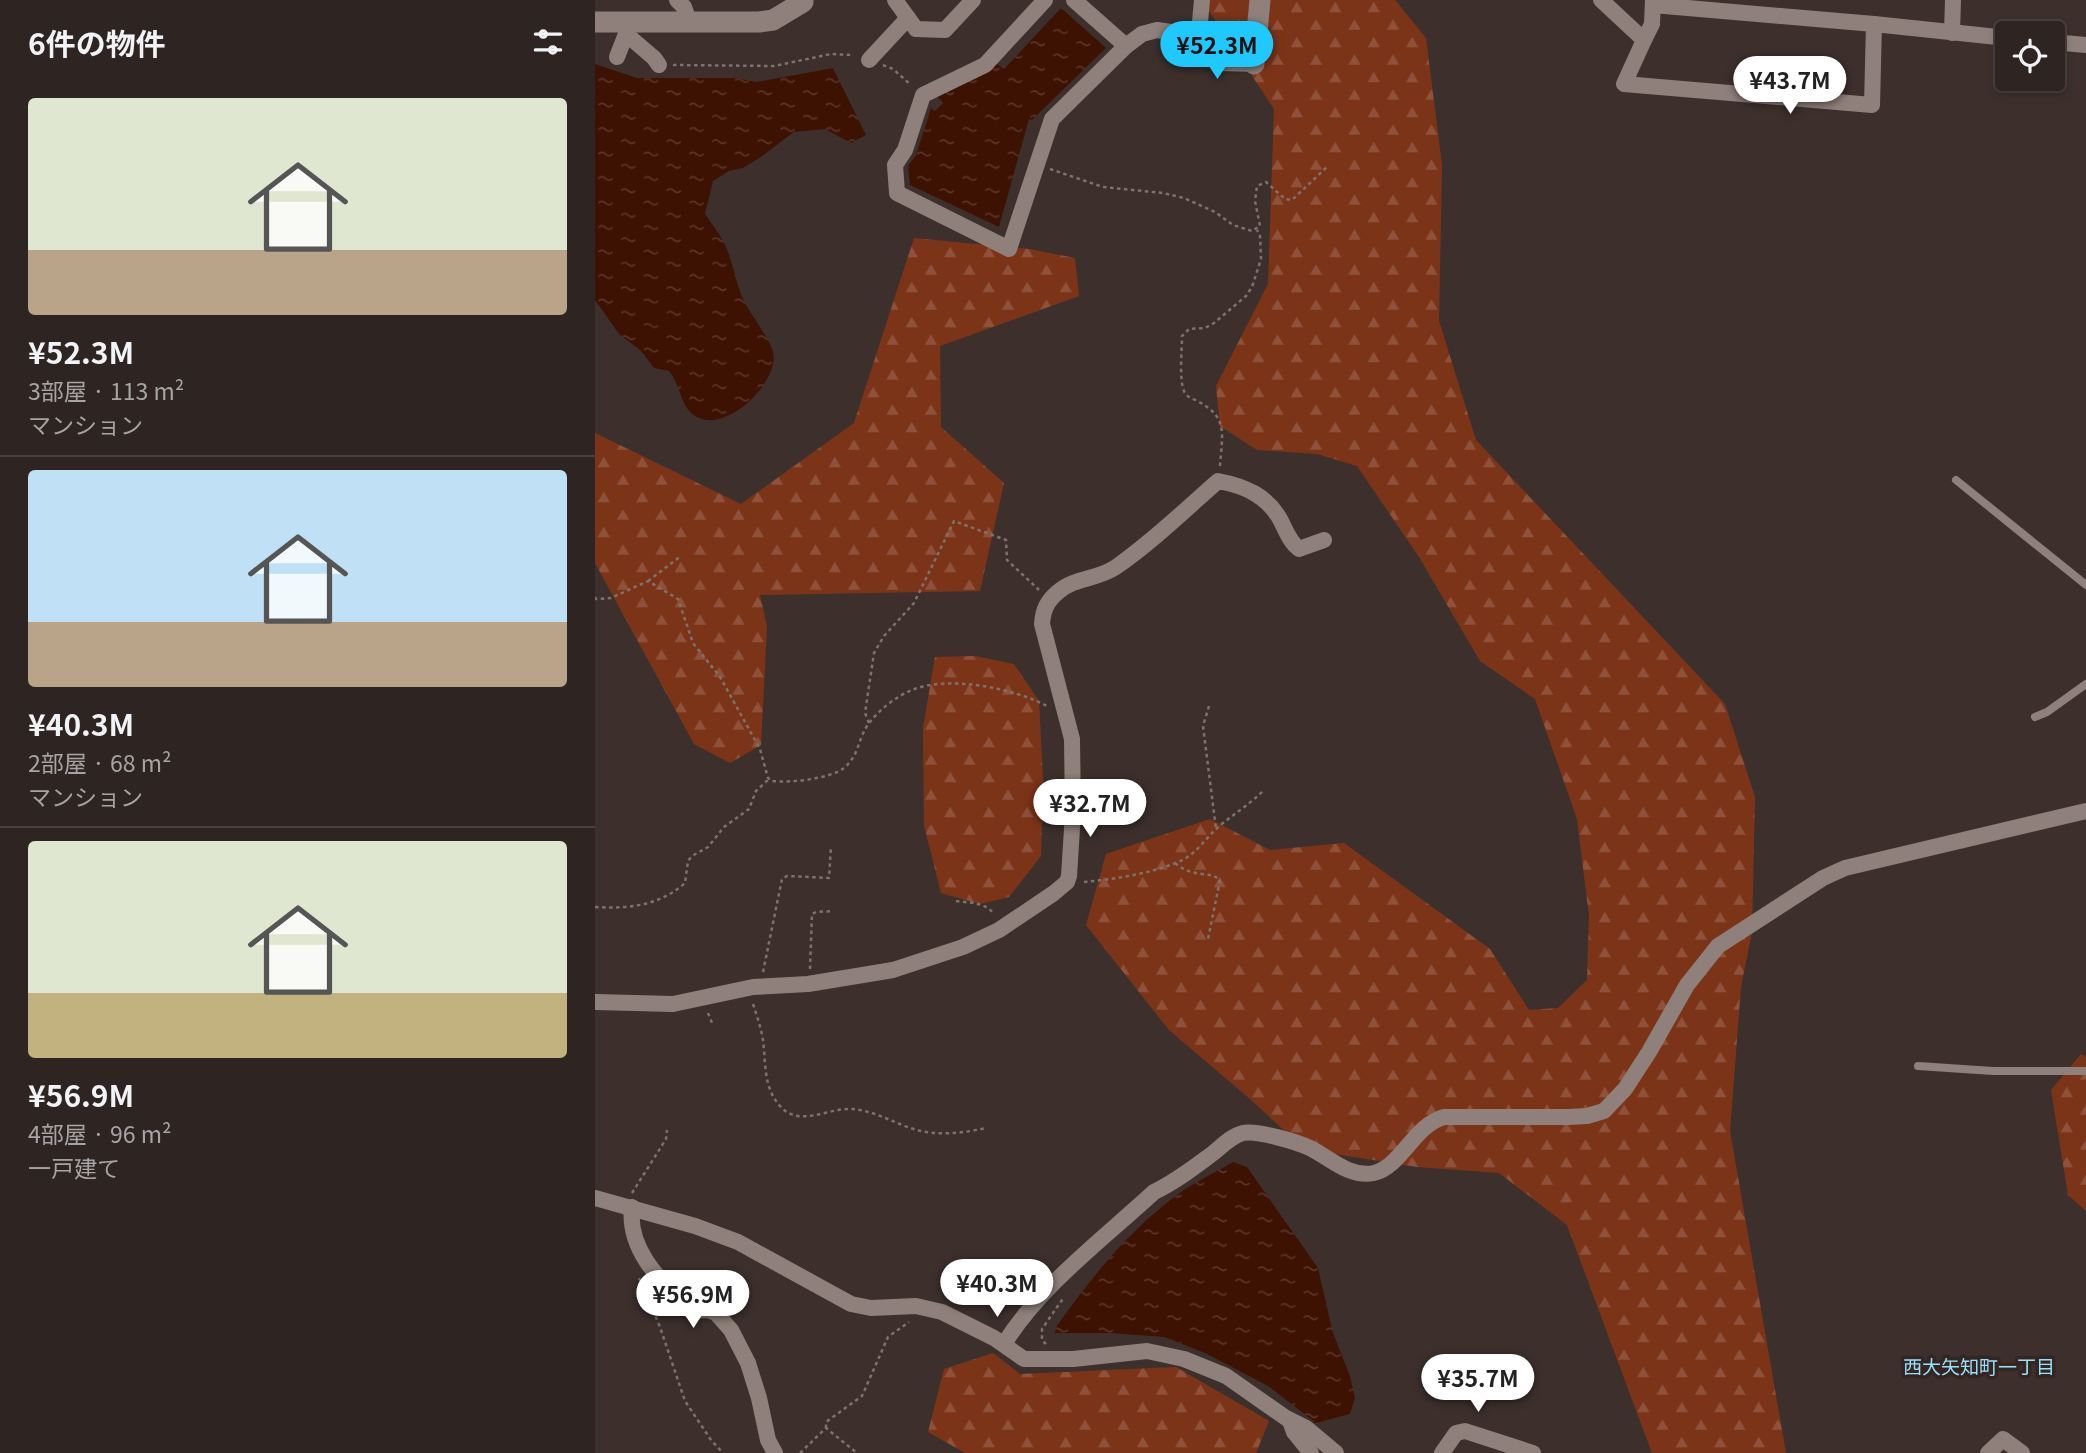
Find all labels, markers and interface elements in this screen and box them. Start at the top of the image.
text: 6件の物件 [28,20,166,64]
map controls [1995,21,2065,91]
button: locate [1995,21,2065,91]
pin: ¥52.3M [1160,22,1274,81]
icon: filters [529,23,567,61]
text: ¥52.3M [1176,27,1258,61]
pin: ¥43.7M [1733,57,1847,116]
text: ¥43.7M [1749,62,1831,96]
icon: home [235,144,361,270]
text: ¥52.3M [28,329,134,373]
text: 3部屋 · 113 m² [28,373,184,407]
text: マンション [28,407,143,441]
icon: home [235,516,361,642]
text: ¥40.3M [28,701,134,745]
text: 2部屋 · 68 m² [28,745,171,779]
text: マンション [28,779,143,813]
pin: ¥32.7M [1033,780,1147,839]
text: ¥32.7M [1049,785,1131,819]
icon: home [235,887,361,1013]
text: ¥56.9M [28,1072,134,1116]
text: 4部屋 · 96 m² [28,1116,171,1150]
text: 一戸建て [28,1150,120,1184]
pin: ¥40.3M [940,1260,1054,1319]
text: ¥40.3M [956,1265,1038,1299]
pin: ¥56.9M [636,1270,750,1330]
text: ¥56.9M [652,1276,734,1310]
district label: 西大矢知町一丁目 [1903,1352,2055,1379]
pin: ¥35.7M [1421,1354,1535,1414]
text: ¥35.7M [1437,1360,1519,1394]

